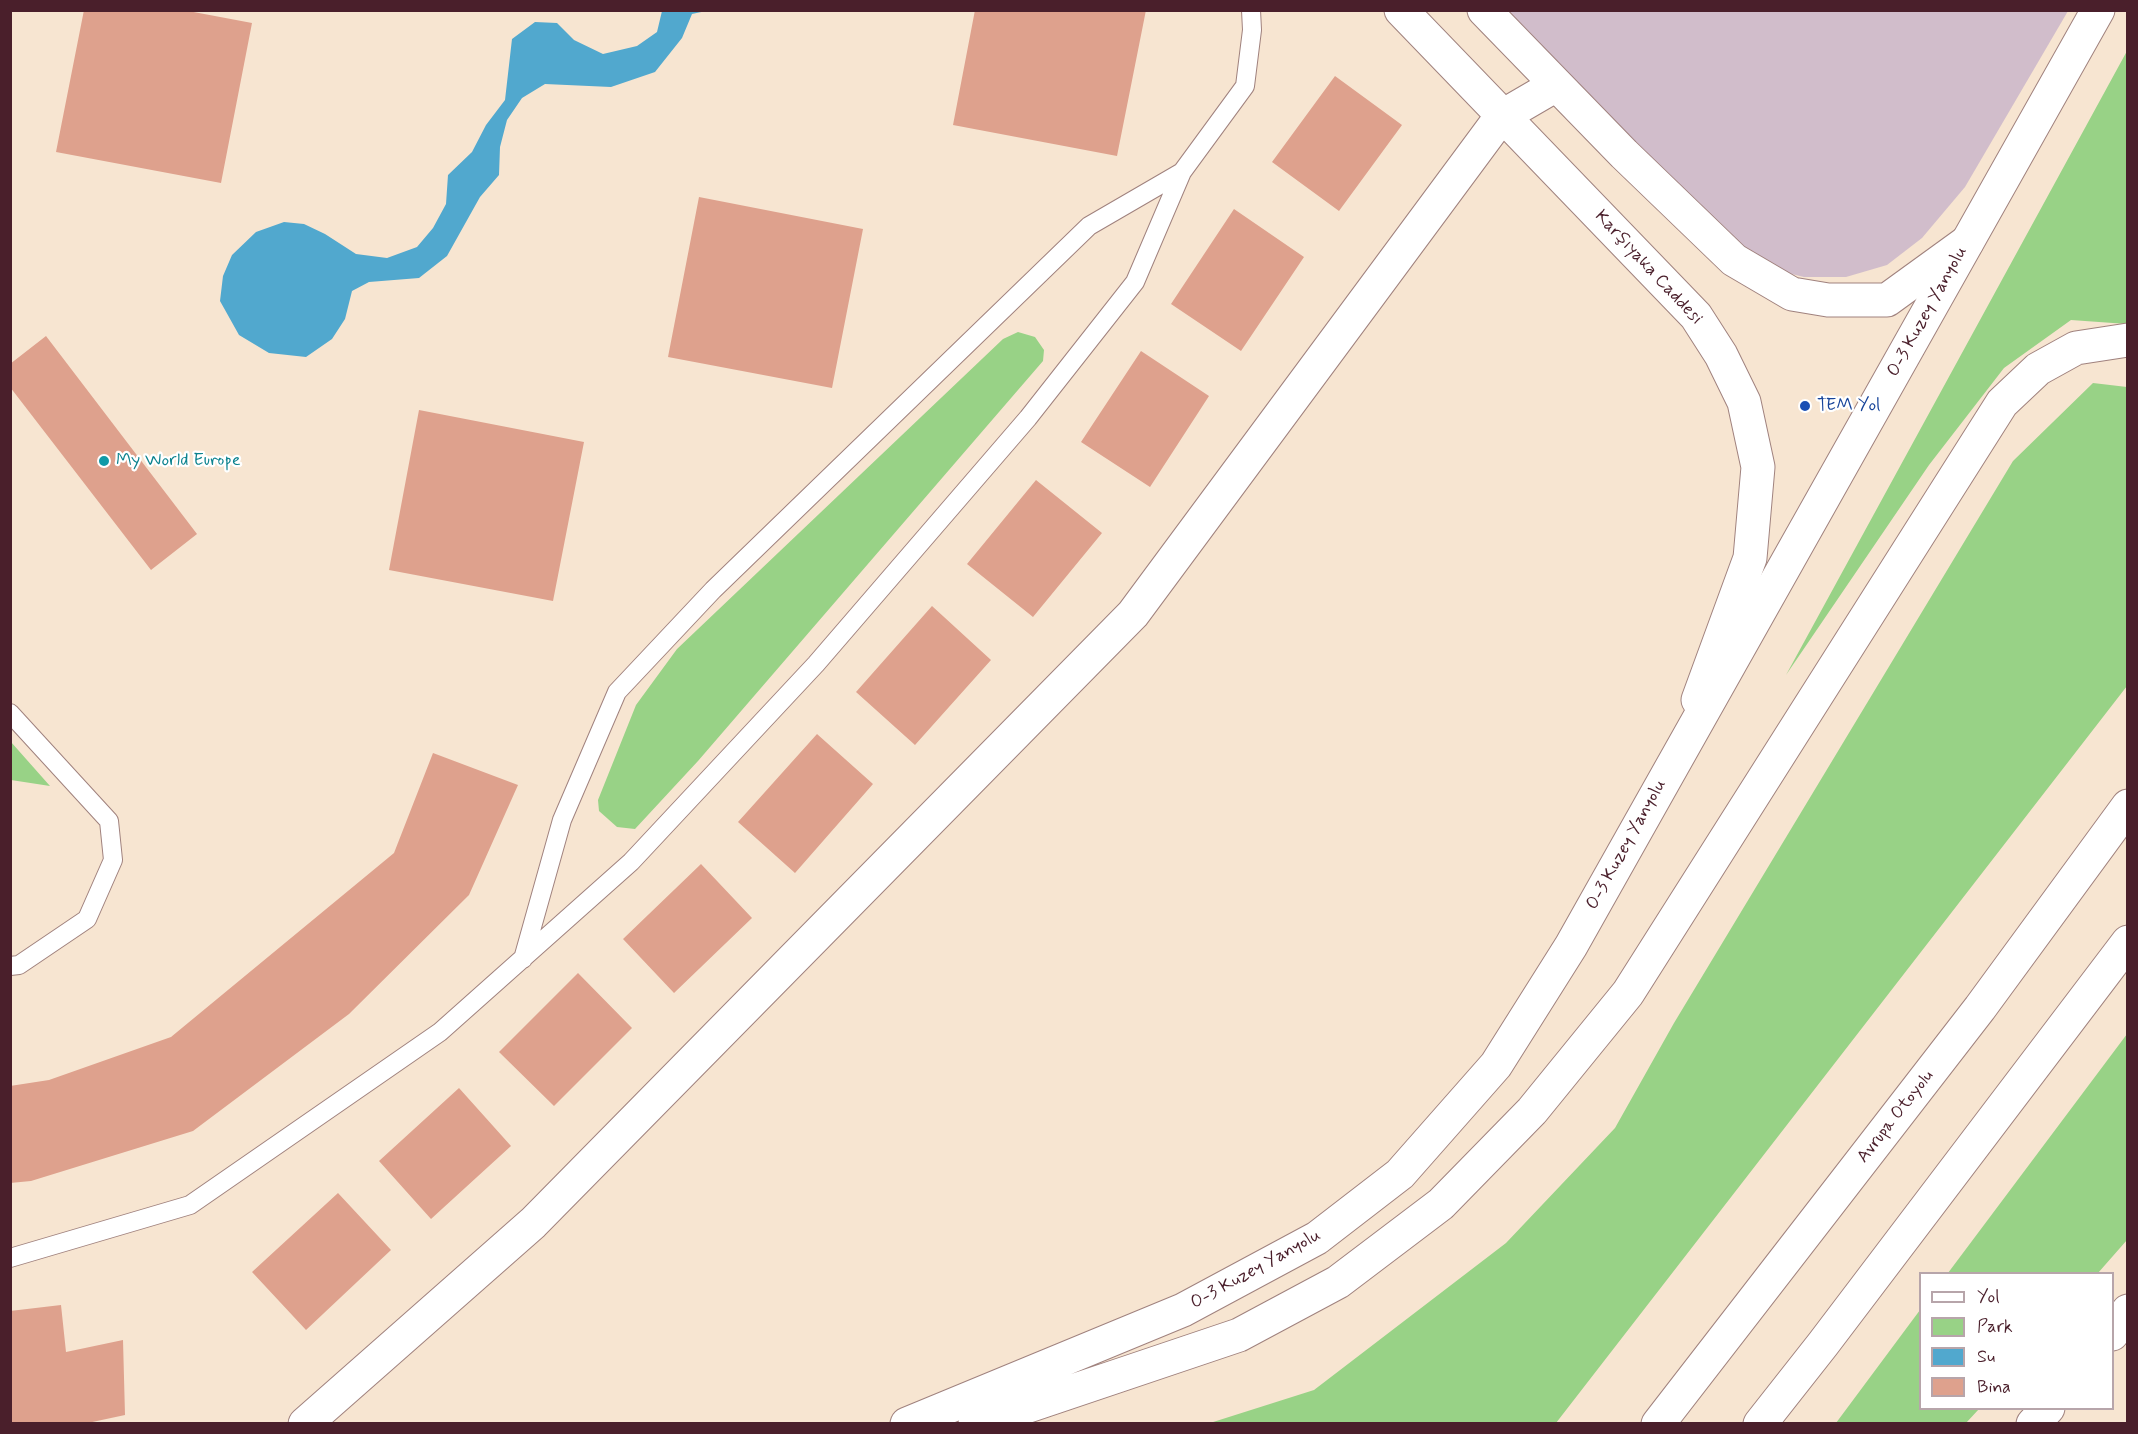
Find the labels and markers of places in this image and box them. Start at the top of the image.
place label: TEM Yol [1817,395,1880,417]
marker: TEM Yol [1798,399,1812,413]
place label: My World Europe [116,450,241,472]
marker: My World Europe [97,454,111,468]

